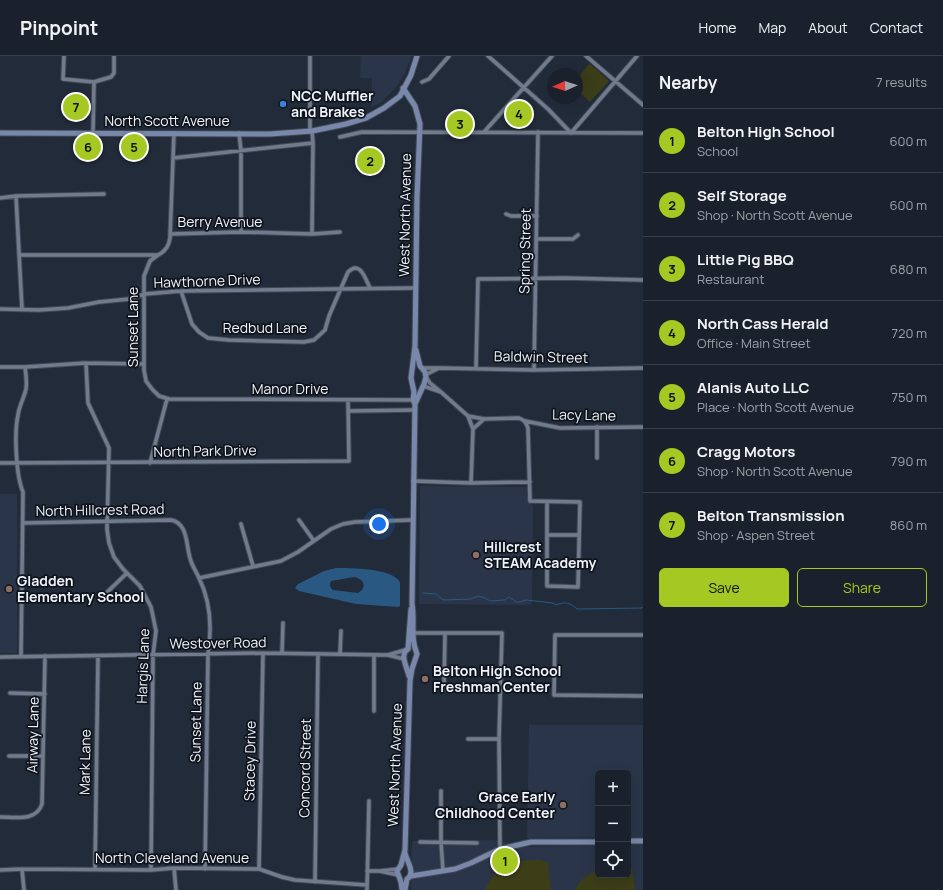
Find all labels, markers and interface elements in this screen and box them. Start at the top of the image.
text: Pinpoint [20,15,98,41]
text: Home [699,18,736,37]
text: Map [758,18,786,37]
text: About [808,18,848,37]
text: Contact [870,18,923,37]
north arrow [547,68,583,104]
text: Nearby [659,71,717,94]
text: 7 results [876,73,927,91]
place label: NCC Muffler and Brakes [291,86,374,121]
pin: 7 [63,92,89,122]
marker: NCC Muffler and Brakes [278,99,288,109]
pin: 4 [506,99,532,129]
pin: 3 [447,109,473,139]
street label: North Scott Avenue [104,111,230,130]
text: Belton High School [697,121,835,142]
pin: 6 [75,132,101,162]
pin: 5 [121,132,147,162]
text: 1 [669,132,675,150]
text: 600 m [889,132,927,150]
text: School [697,142,738,160]
pin: 2 [357,146,383,176]
street label: West North Avenue [394,153,415,277]
text: Self Storage [697,185,787,206]
text: 2 [668,196,676,214]
text: 600 m [889,196,927,214]
text: Shop · North Scott Avenue [697,206,853,224]
street label: Spring Street [514,208,535,294]
street label: Berry Avenue [178,212,262,231]
text: Little Pig BBQ [697,249,794,270]
text: 3 [668,260,676,278]
text: 680 m [890,260,927,278]
street label: Hawthorne Drive [153,269,261,292]
text: Restaurant [697,270,764,288]
street label: Sunset Lane [123,287,142,367]
text: North Cass Herald [697,313,829,334]
street label: Redbud Lane [223,318,307,337]
text: 4 [668,324,676,342]
text: 720 m [892,324,927,342]
text: Office · Main Street [697,334,811,352]
street label: Baldwin Street [494,346,589,367]
text: Alanis Auto LLC [697,377,810,398]
street label: Manor Drive [252,379,328,398]
text: 5 [668,388,676,406]
text: 750 m [891,388,927,406]
text: Place · North Scott Avenue [697,398,854,416]
street label: Lacy Lane [552,404,616,425]
street label: North Park Drive [153,440,257,461]
text: Cragg Motors [697,441,795,462]
text: 6 [668,452,676,470]
text: 790 m [891,452,927,470]
text: Shop · North Scott Avenue [697,462,853,480]
street label: North Hillcrest Road [35,499,165,520]
text: Belton Transmission [697,505,845,526]
your location [369,514,389,534]
text: 7 [669,516,675,534]
text: 860 m [890,516,927,534]
text: Shop · Aspen Street [697,526,815,544]
place label: Hillcrest STEAM Academy [484,537,597,572]
marker: Hillcrest STEAM Academy [471,550,481,560]
button: Save [659,568,789,607]
button: Share [797,568,927,607]
place label: Gladden Elementary School [17,571,144,606]
marker: Gladden Elementary School [4,584,14,594]
street label: Hargis Lane [132,628,153,704]
street label: Westover Road [169,632,267,653]
place label: Belton High School Freshman Center [433,661,562,696]
marker: Belton High School Freshman Center [420,674,430,684]
street label: Sunset Lane [185,682,206,762]
street label: Airway Lane [22,697,43,773]
street label: West North Avenue [383,703,406,827]
street label: Concord Street [294,718,315,818]
street label: Stacey Drive [239,721,260,801]
street label: Mark Lane [74,729,95,795]
map controls [595,770,631,878]
button: + [595,770,631,806]
place label: Grace Early Childhood Center [435,787,555,822]
marker: Grace Early Childhood Center [558,800,568,810]
button: − [595,806,631,842]
button: locate [595,842,631,878]
pin: 1 [492,846,518,876]
street label: North Cleveland Avenue [95,848,249,867]

